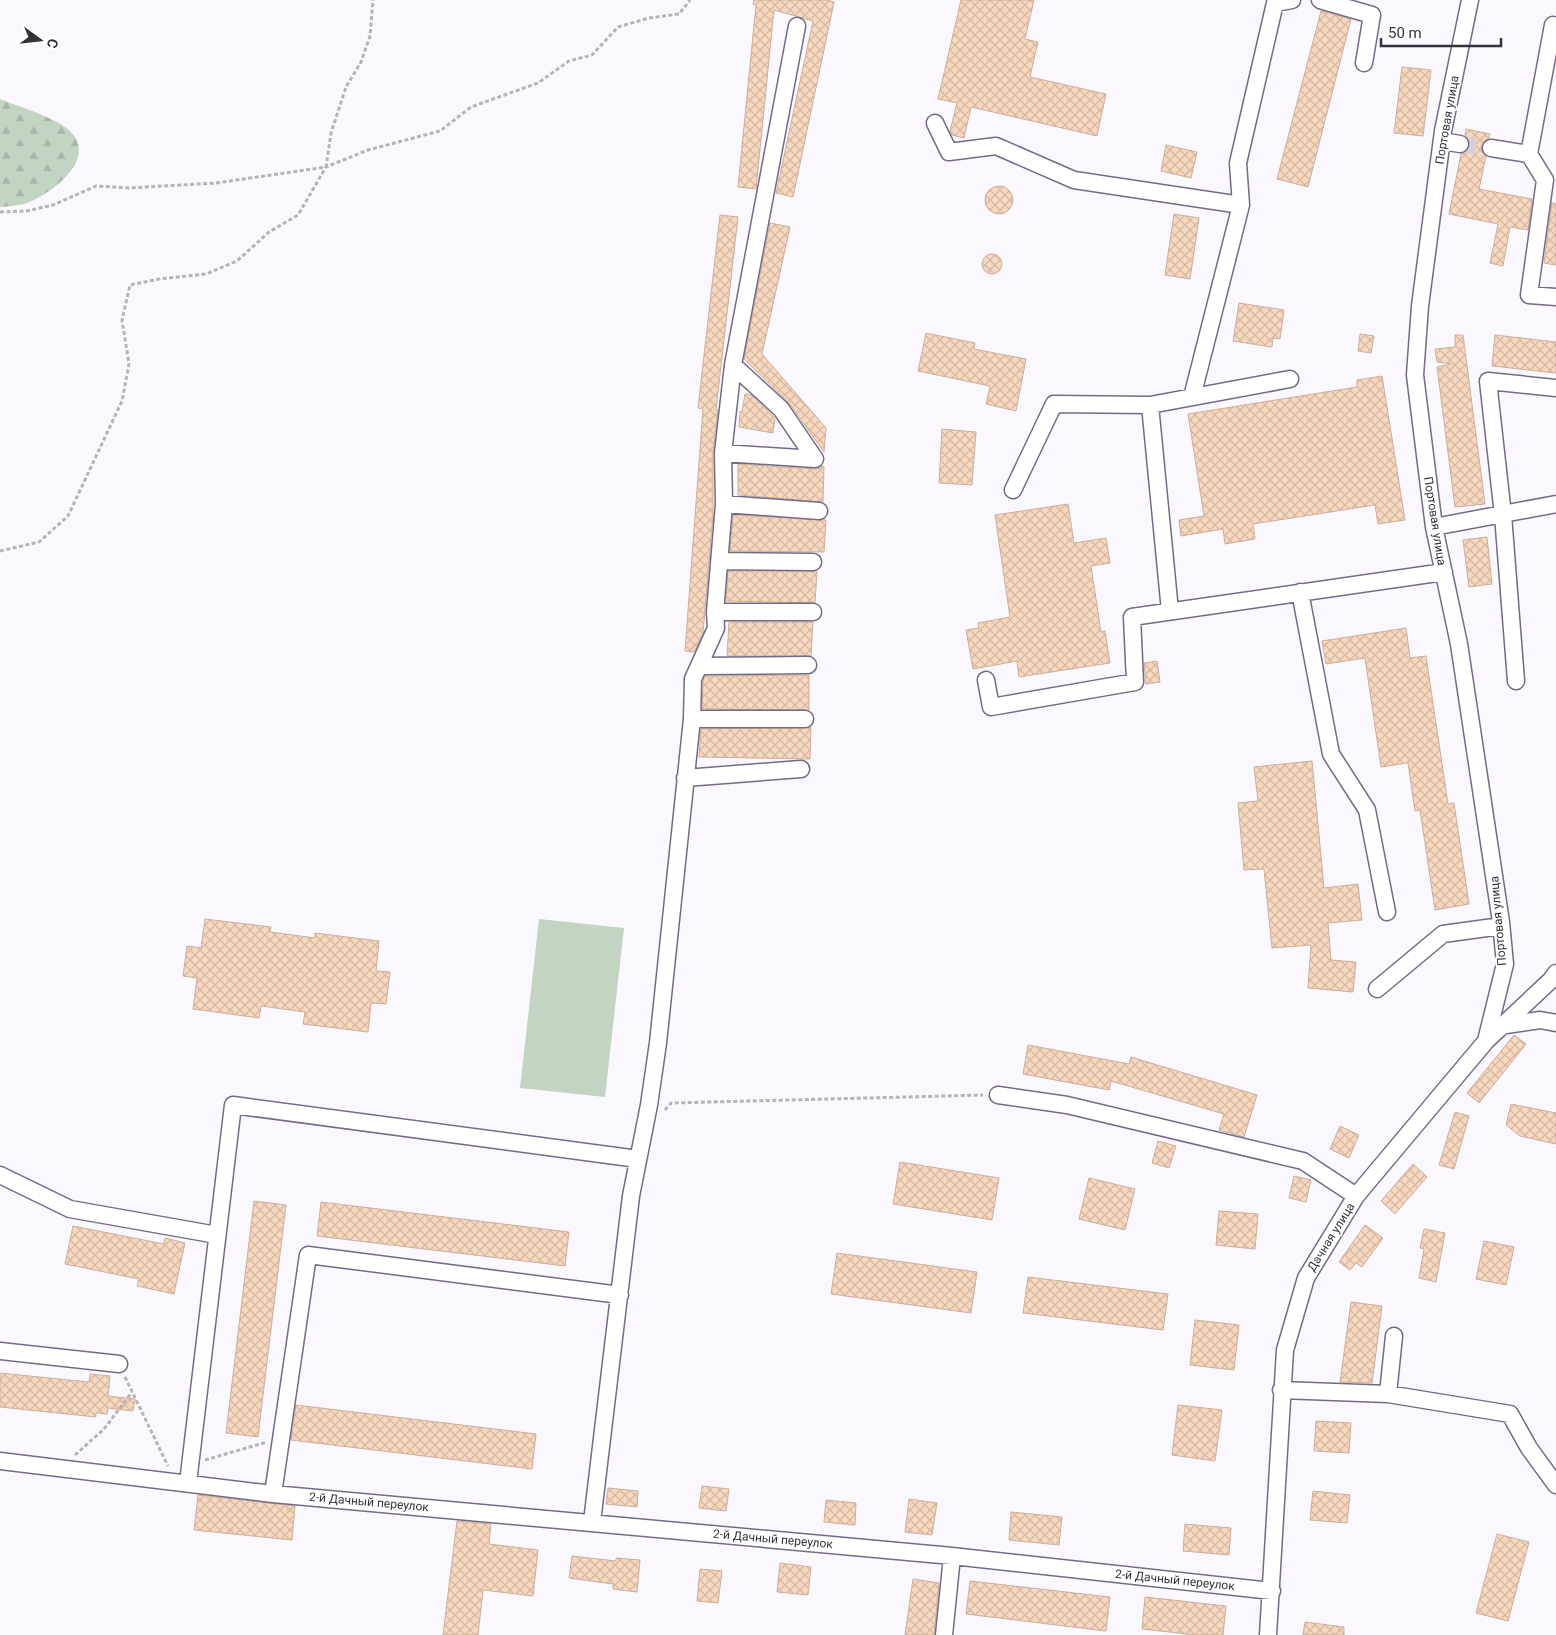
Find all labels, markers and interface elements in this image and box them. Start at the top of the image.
north arrow [15,15,65,65]
scale bar [1381,15,1501,47]
text: 50 m [1388,24,1422,42]
text: С [44,37,61,50]
street label: Портовая улица [1432,74,1462,166]
street label: Портовая улица [1421,475,1449,567]
street label: Портовая улица [1487,876,1509,966]
street label: Дачная улица [1304,1200,1358,1274]
street label: 2-й Дачный переулок [309,1490,430,1514]
street label: 2-й Дачный переулок [713,1527,834,1551]
street label: 2-й Дачный переулок [1114,1567,1236,1593]

